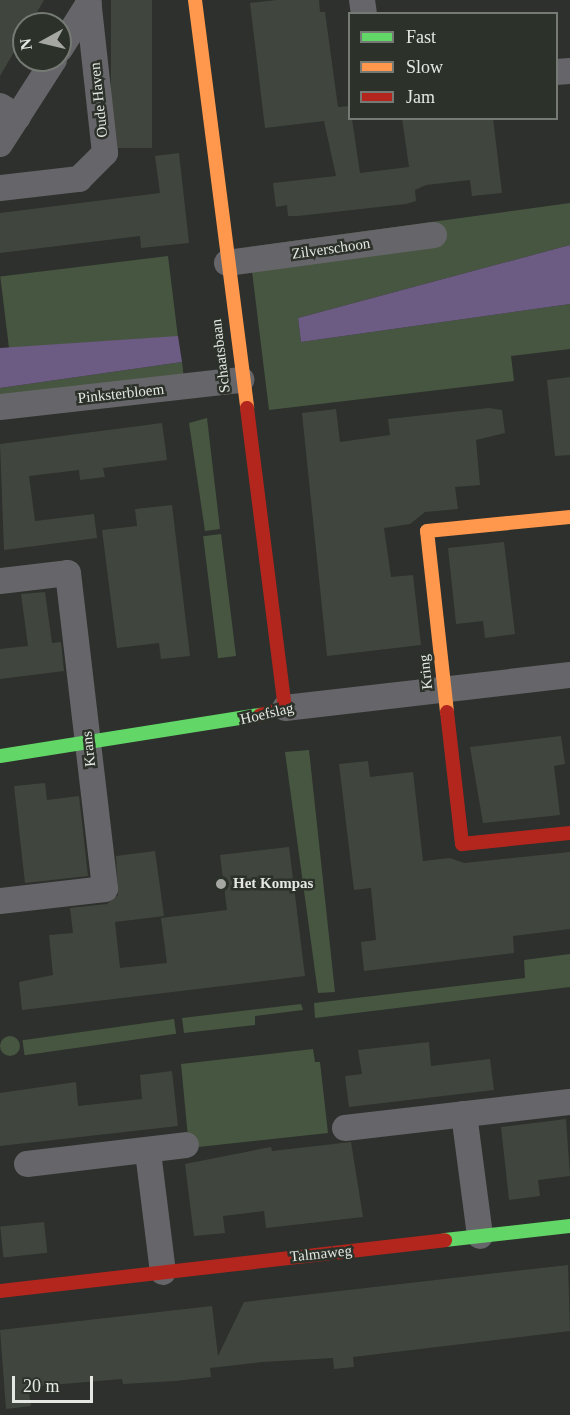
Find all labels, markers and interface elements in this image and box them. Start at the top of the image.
north arrow [12,12,72,72]
legend [348,12,558,120]
text: Fast [406,27,436,47]
text: N [16,37,35,51]
text: Slow [406,57,443,77]
street label: Oude Haven [86,62,112,138]
text: Jam [406,87,435,107]
street label: Zilverschoon [291,235,371,263]
street label: Schaatsbaan [208,318,234,394]
street label: Pinksterbloem [77,381,165,407]
street label: Kring [415,654,437,690]
street label: Hoefslag [239,699,295,729]
street label: Krans [78,730,100,768]
place label: Het Kompas [233,875,313,893]
marker: Het Kompas [214,877,228,891]
street label: Talmaweg [289,1242,353,1266]
scale bar [15,1364,96,1402]
text: 20 m [23,1376,60,1396]

